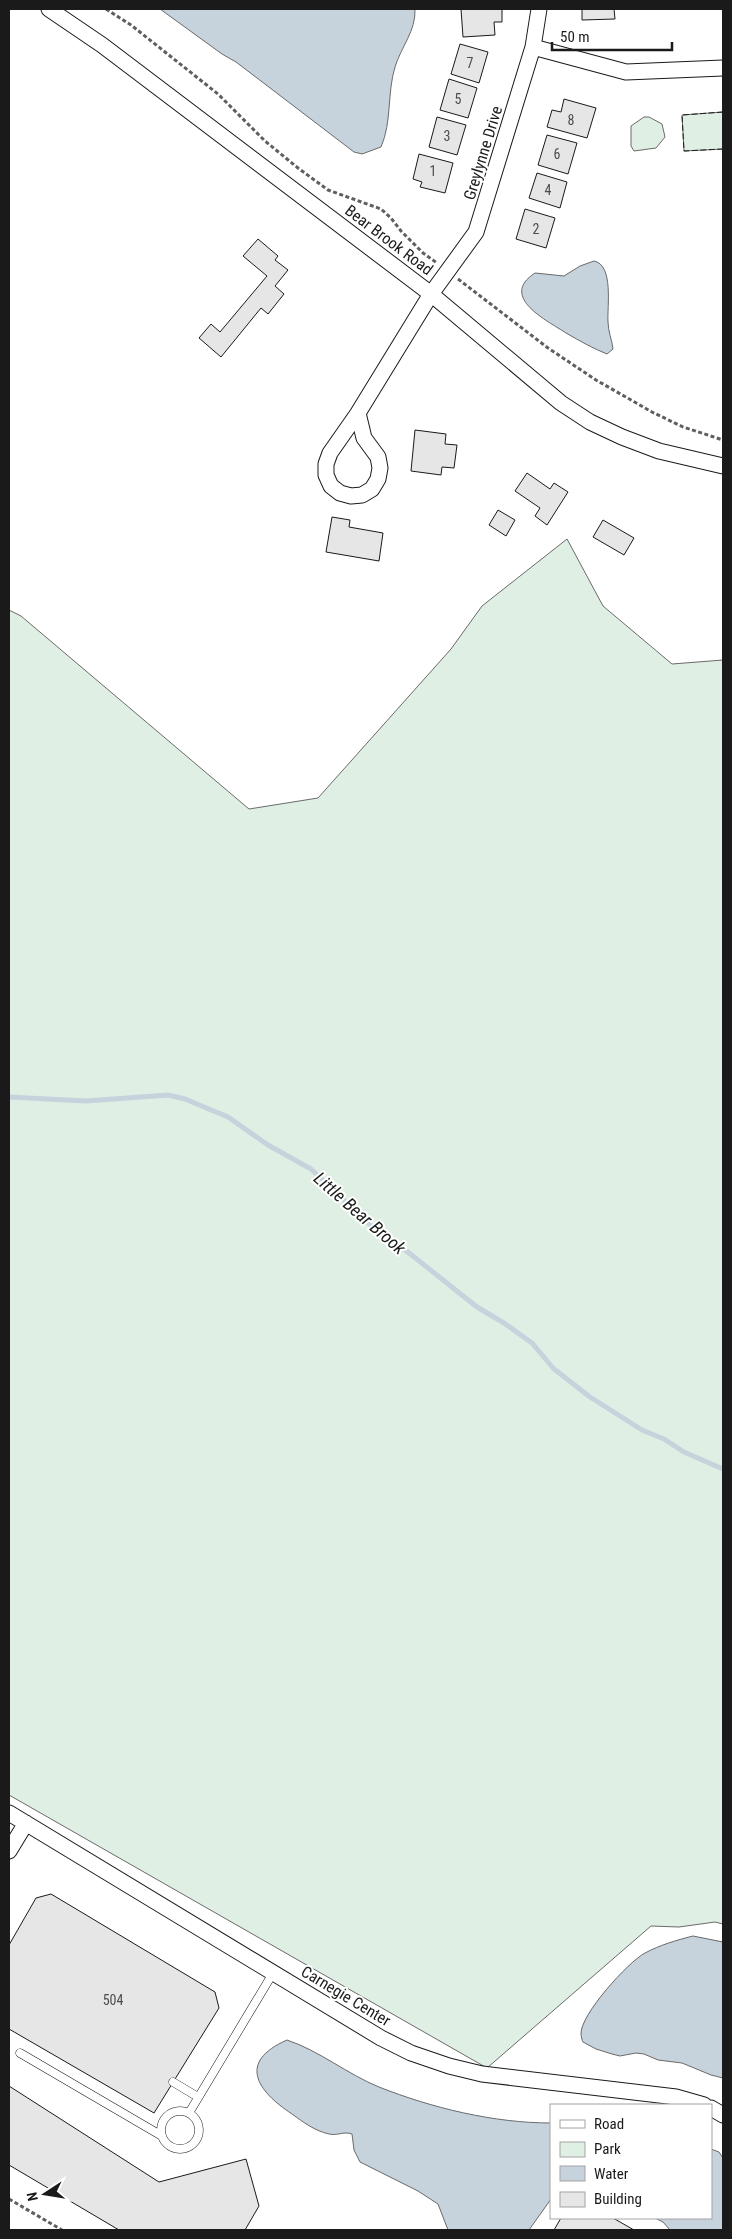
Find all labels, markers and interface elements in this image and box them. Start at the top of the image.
scale bar [552,20,672,52]
text: 50 m [560,28,590,46]
house number: 7 [467,55,474,71]
house number: 5 [455,91,462,107]
street label: Greylynne Drive [460,104,506,202]
house number: 8 [568,112,575,128]
house number: 3 [444,128,450,144]
house number: 6 [554,146,561,162]
house number: 1 [430,163,436,179]
house number: 4 [545,182,552,198]
street label: Bear Brook Road [341,201,437,279]
house number: 2 [533,221,540,237]
water label: Little Bear Brook [310,1168,411,1259]
street label: Carnegie Center [298,1962,394,2030]
house number: 504 [103,1992,123,2008]
legend [550,2104,712,2219]
text: Road [594,2115,624,2133]
text: Park [594,2140,621,2158]
text: Water [594,2165,629,2183]
north arrow [20,2169,70,2219]
text: Building [594,2190,642,2208]
text: N [24,2191,41,2203]

